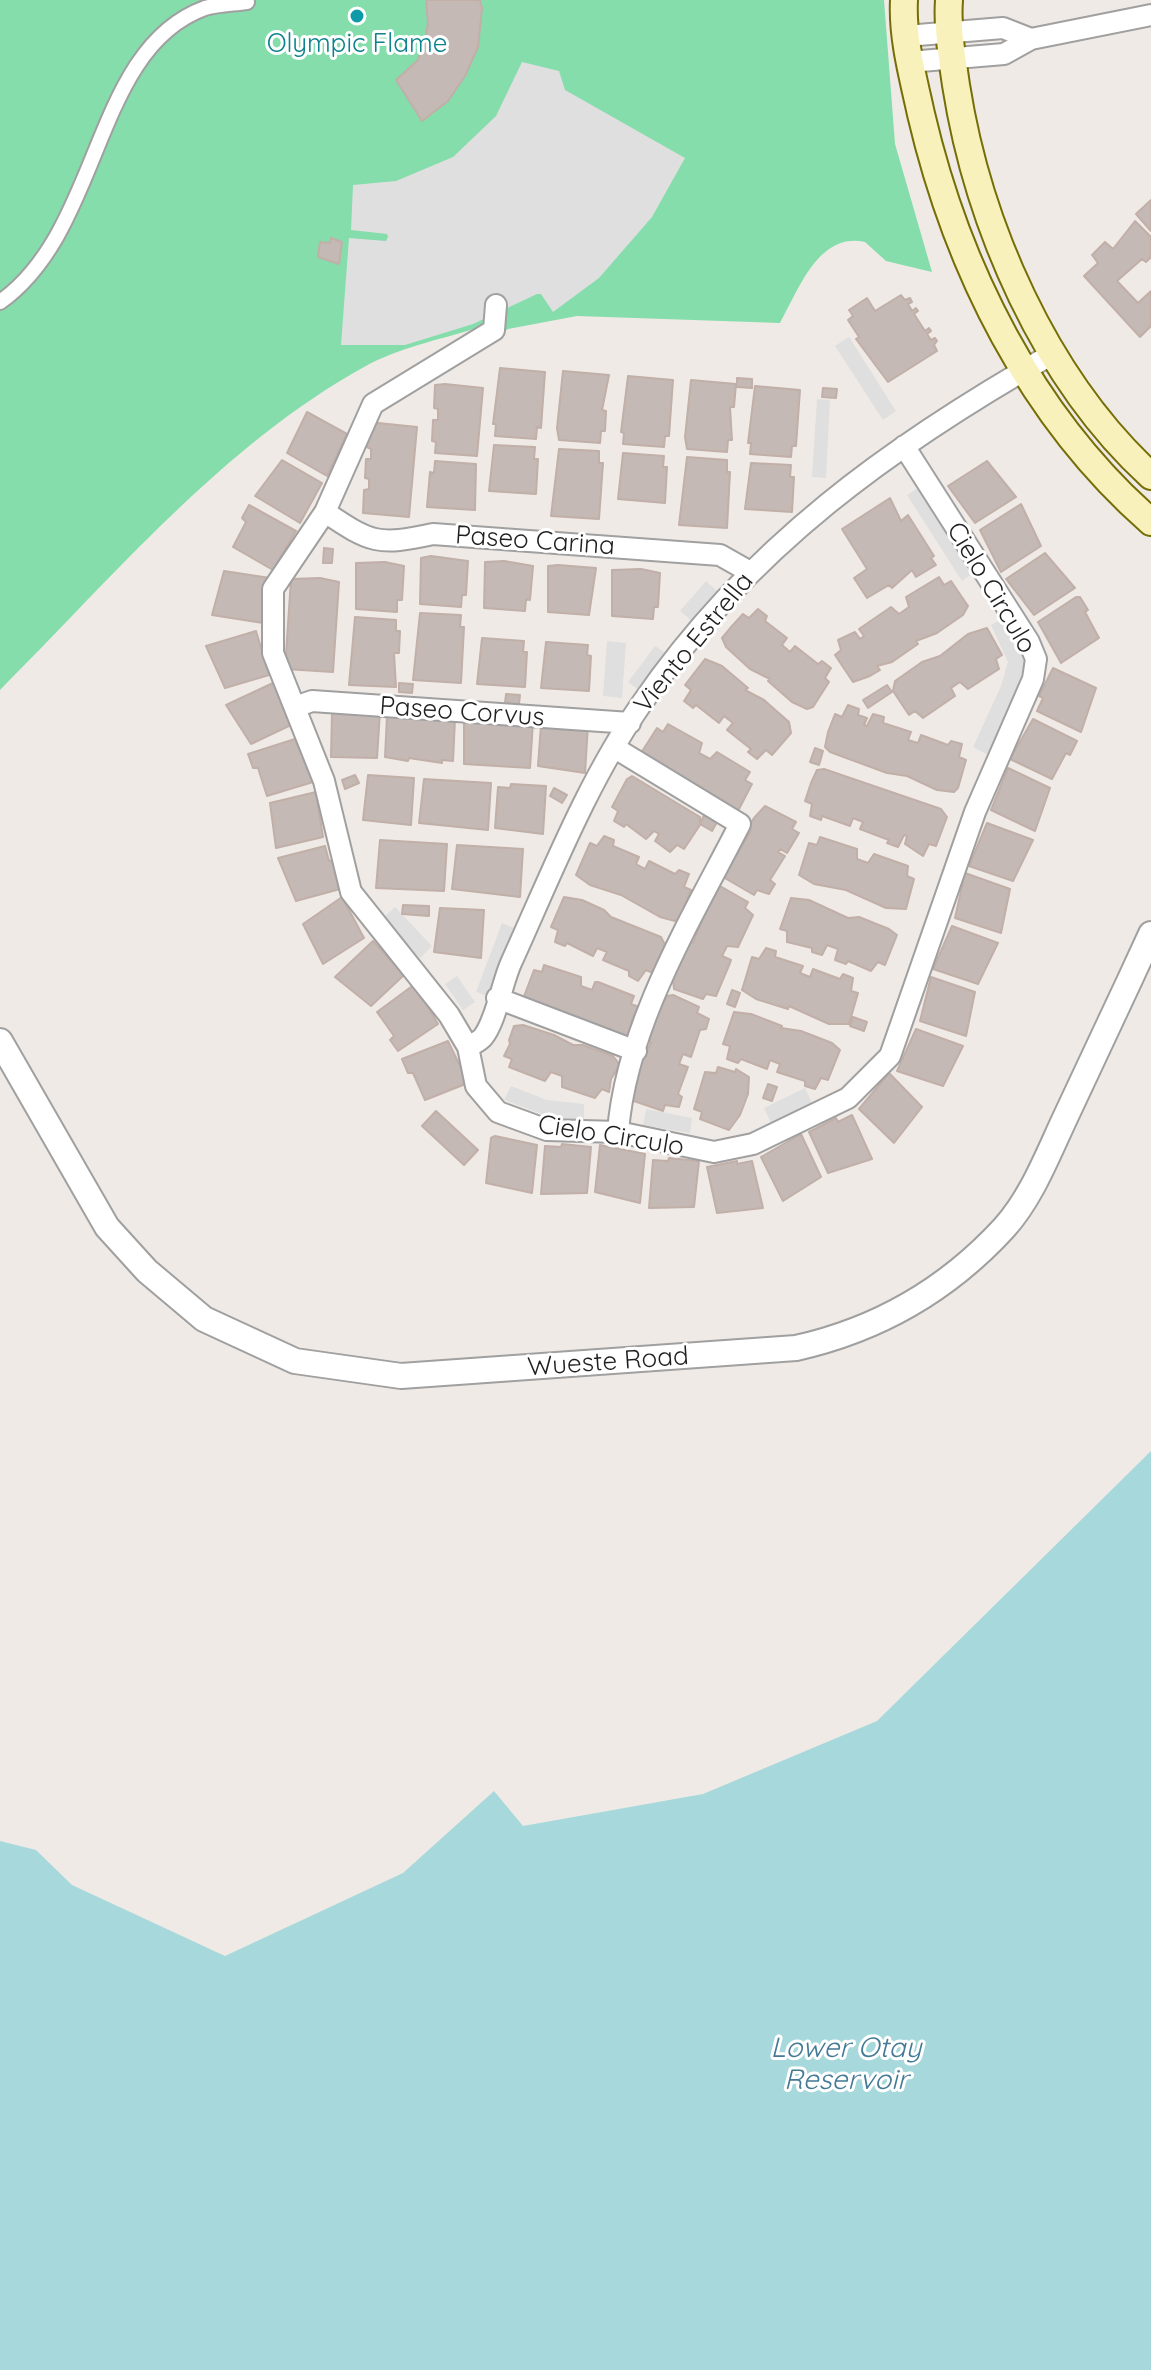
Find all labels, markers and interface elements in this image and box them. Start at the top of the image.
marker: Olympic Flame [348,7,366,25]
place label: Olympic Flame [267,28,447,60]
street label: Cielo Circulo [940,517,1042,659]
street label: Paseo Carina [454,520,616,562]
street label: Viento Estrella [628,566,760,720]
street label: Paseo Corvus [378,691,546,733]
street label: Cielo Circulo [536,1109,686,1163]
street label: Wueste Road [526,1341,690,1383]
water label: Lower Otay Reservoir [771,2032,921,2098]

